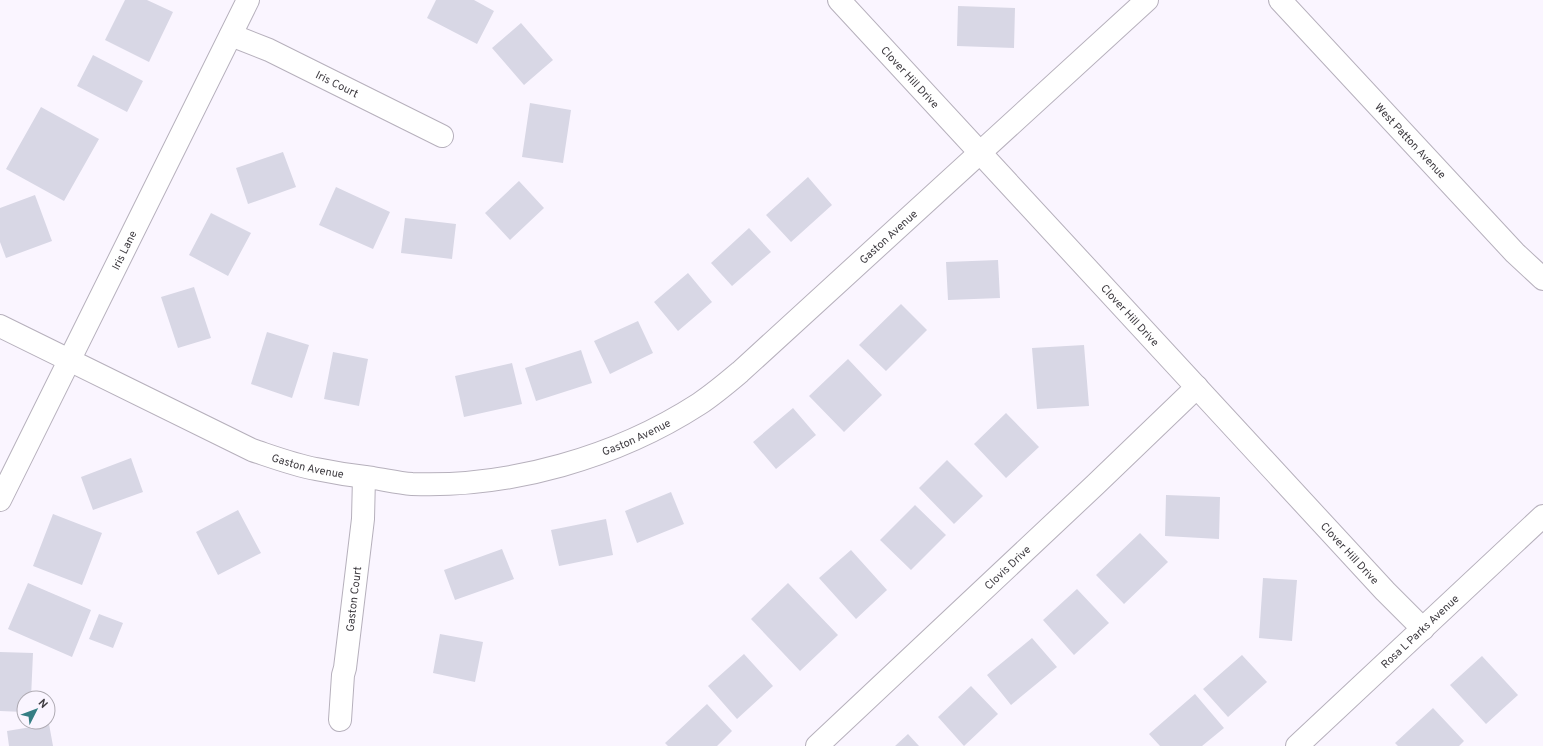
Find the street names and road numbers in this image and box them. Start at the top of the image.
street label: Clover Hill Drive [877,44,942,112]
street label: Iris Court [313,68,361,101]
street label: West Patton Avenue [1371,101,1449,182]
street label: Gaston Avenue [857,207,921,267]
street label: Iris Lane [109,228,141,273]
street label: Clover Hill Drive [1097,282,1162,350]
street label: Gaston Avenue [600,416,673,460]
street label: Gaston Avenue [270,451,345,482]
street label: Clover Hill Drive [1317,520,1381,588]
street label: Clovis Drive [982,543,1034,593]
street label: Gaston Court [343,566,365,632]
street label: Rosa L Parks Avenue [1378,592,1462,672]

